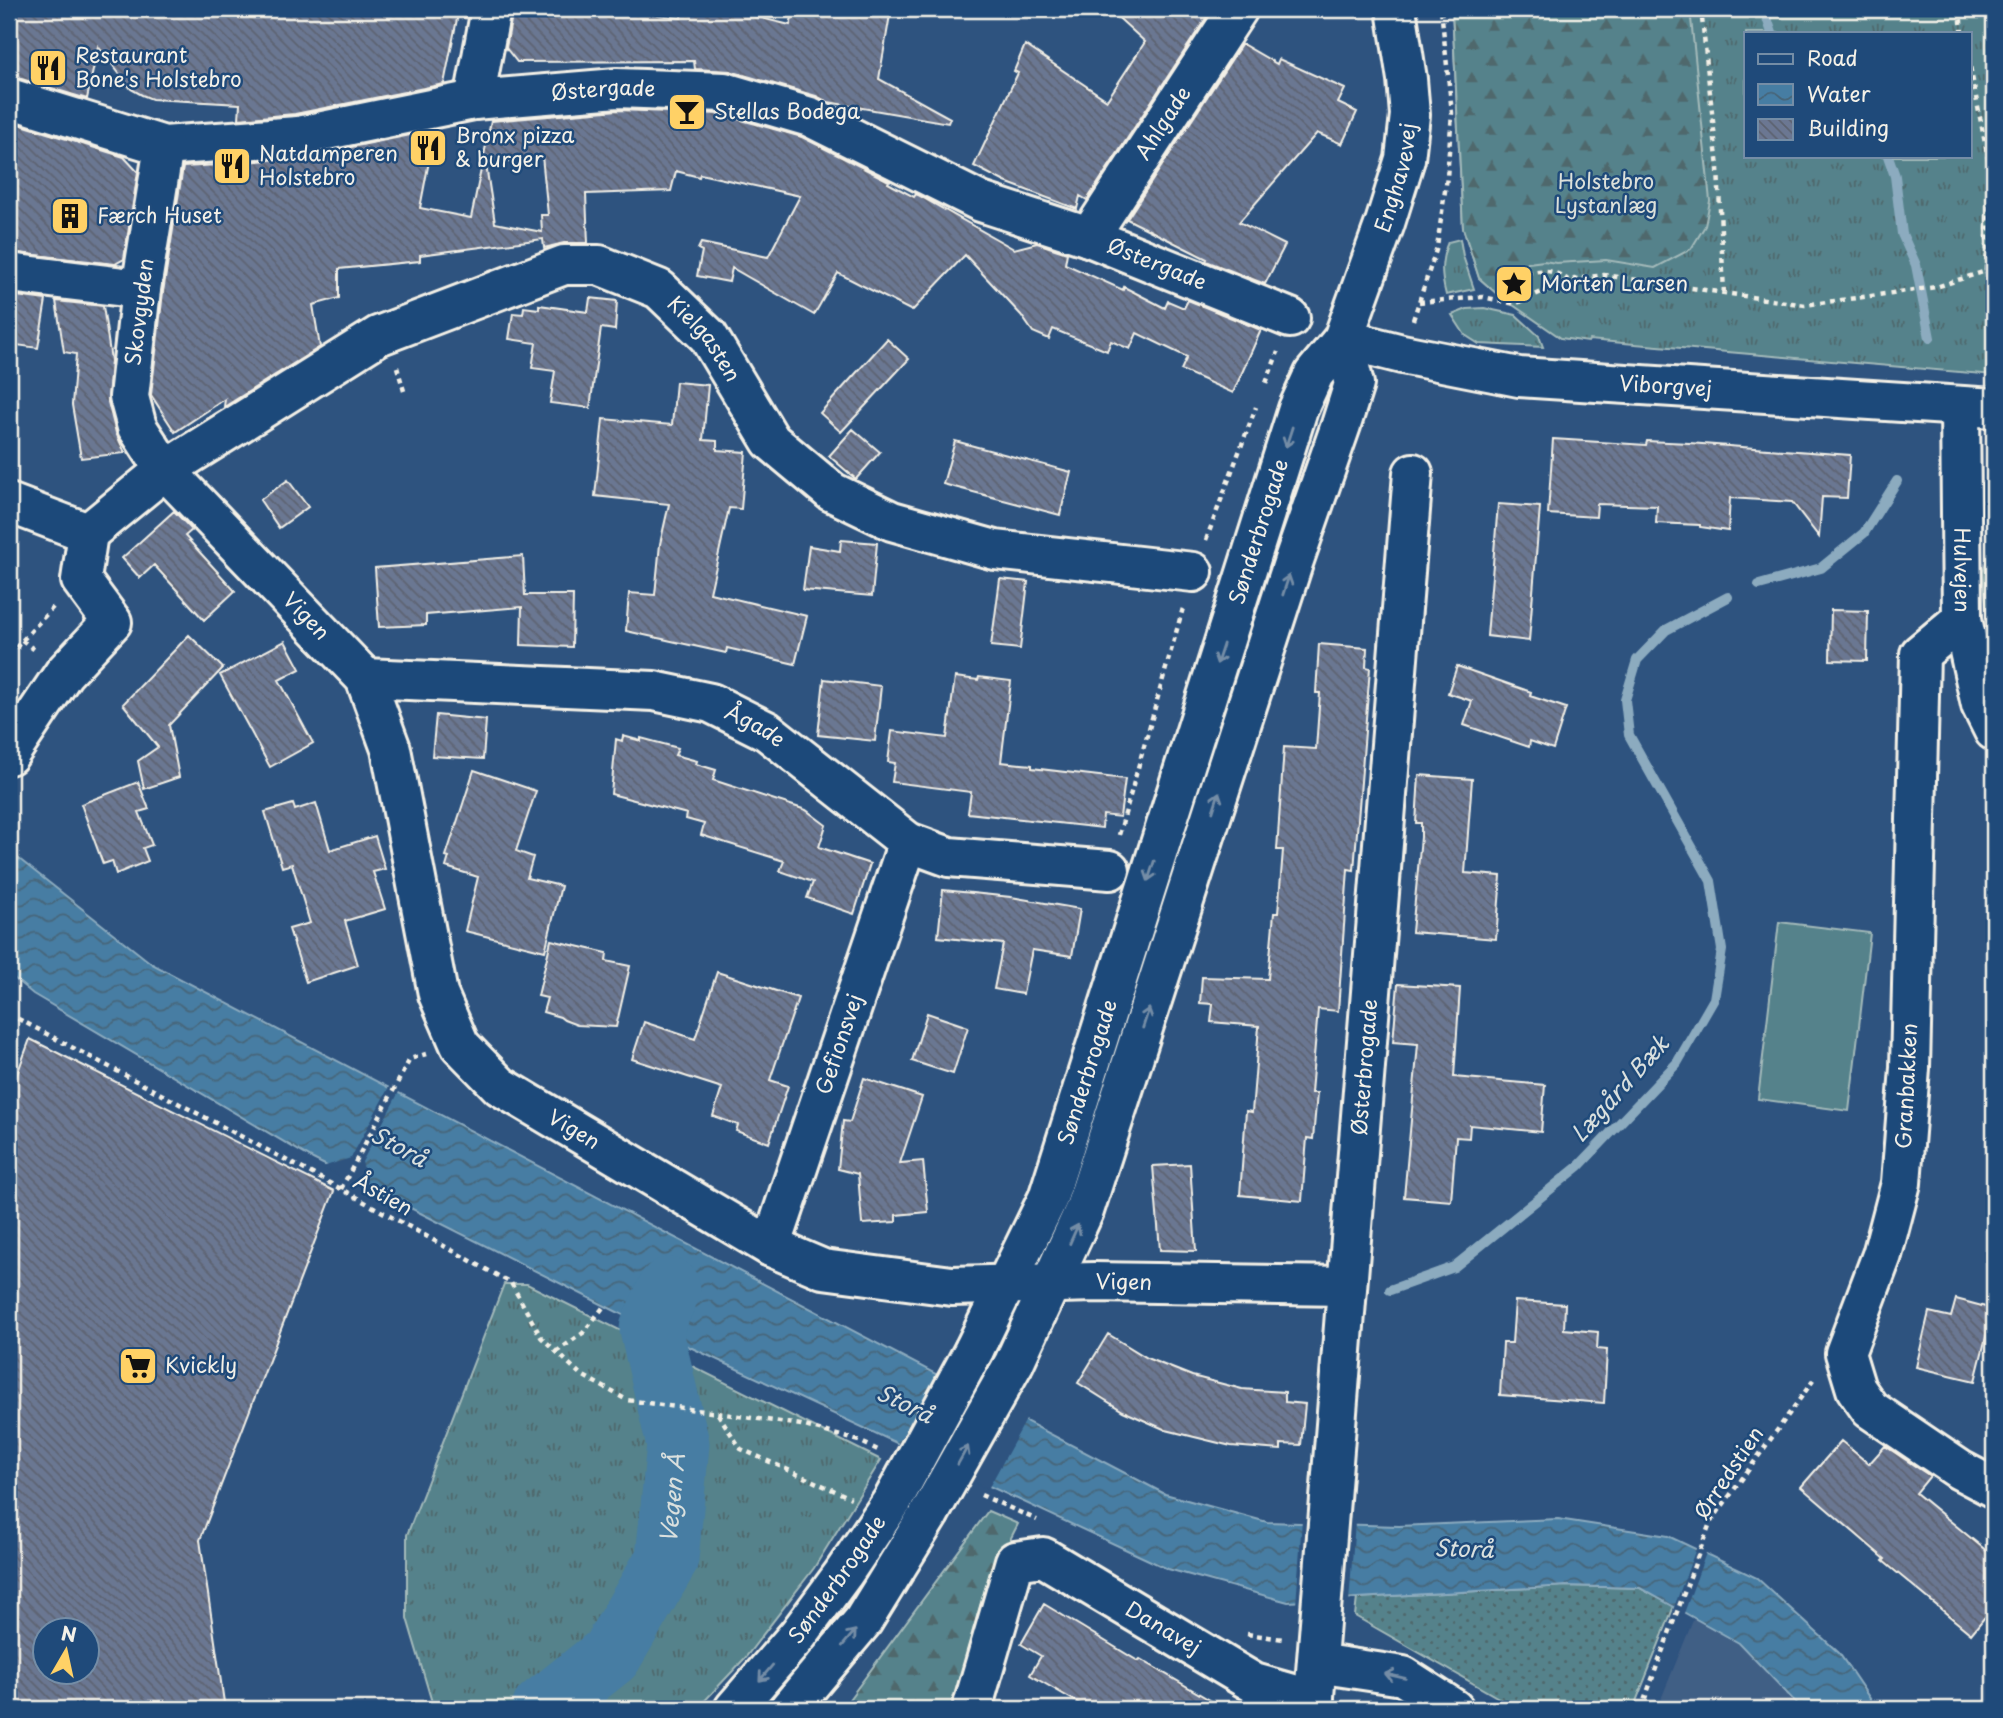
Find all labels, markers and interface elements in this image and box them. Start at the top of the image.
legend [1744,32,1972,158]
place label: Restaurant Bone's Holstebro [75,38,242,94]
text: Road [1807,41,1858,73]
restaurant icon: Restaurant Bone's Holstebro [27,47,69,89]
street label: Østergade [550,70,656,107]
text: Water [1807,77,1871,109]
street label: Ahlgade [1126,79,1198,165]
bar icon: Stellas Bodega [666,91,708,133]
place label: Stellas Bodega [714,94,860,126]
text: Building [1807,111,1889,143]
place label: Bronx pizza & burger [455,118,574,174]
street label: Enghavevej [1365,121,1423,236]
restaurant icon: Bronx pizza & burger [407,127,449,169]
place label: Natdamperen Holstebro [259,136,398,192]
restaurant icon: Natdamperen Holstebro [211,145,253,187]
park label: Holstebro Lystanlæg [1555,164,1657,220]
building icon: Færch Huset [49,195,91,237]
place label: Færch Huset [97,198,222,230]
street label: Østergade [1103,228,1212,297]
street label: Skovgyden [116,256,160,367]
place icon: Morten Larsen [1493,263,1535,305]
place label: Morten Larsen [1541,266,1688,298]
street label: Kielgasten [661,287,750,387]
street label: Viborgvej [1618,366,1713,404]
one-way arrow [1282,426,1294,448]
street label: Sønderbrogade [1219,454,1295,608]
street label: Hulvejen [1947,527,1980,613]
one-way arrow [1281,575,1293,597]
street label: Vigen [276,584,338,646]
one-way arrow [1213,643,1226,665]
street label: Ågade [720,695,793,754]
one-way arrow [1210,791,1223,813]
one-way arrow [1144,860,1157,882]
street label: Gefionsvej [806,989,870,1098]
street label: Sønderbrogade [1048,995,1124,1148]
street label: Østerbrogade [1341,998,1384,1136]
one-way arrow [1141,1008,1153,1030]
street label: Granbakken [1886,1022,1924,1150]
water label: Lægård Bæk [1561,1026,1677,1149]
street label: Vigen [542,1100,607,1156]
water label: Storå [365,1116,435,1175]
street label: Åstien [348,1164,420,1223]
one-way arrow [1068,1224,1081,1245]
street label: Vigen [1096,1264,1152,1297]
supermarket icon: Kvickly [117,1345,159,1387]
place label: Kvickly [165,1348,237,1380]
water label: Storå [871,1374,941,1432]
street label: Ørredstien [1684,1419,1770,1525]
one-way arrow [956,1445,970,1465]
water label: Vegen Å [650,1451,693,1544]
street label: Sønderbrogade [780,1508,893,1650]
water label: Storå [1434,1529,1495,1566]
street label: Danavej [1120,1592,1208,1662]
north arrow [32,1616,102,1686]
text: N [59,1618,78,1648]
one-way arrow [841,1630,857,1648]
one-way arrow [758,1664,773,1682]
one-way arrow [1385,1669,1407,1682]

